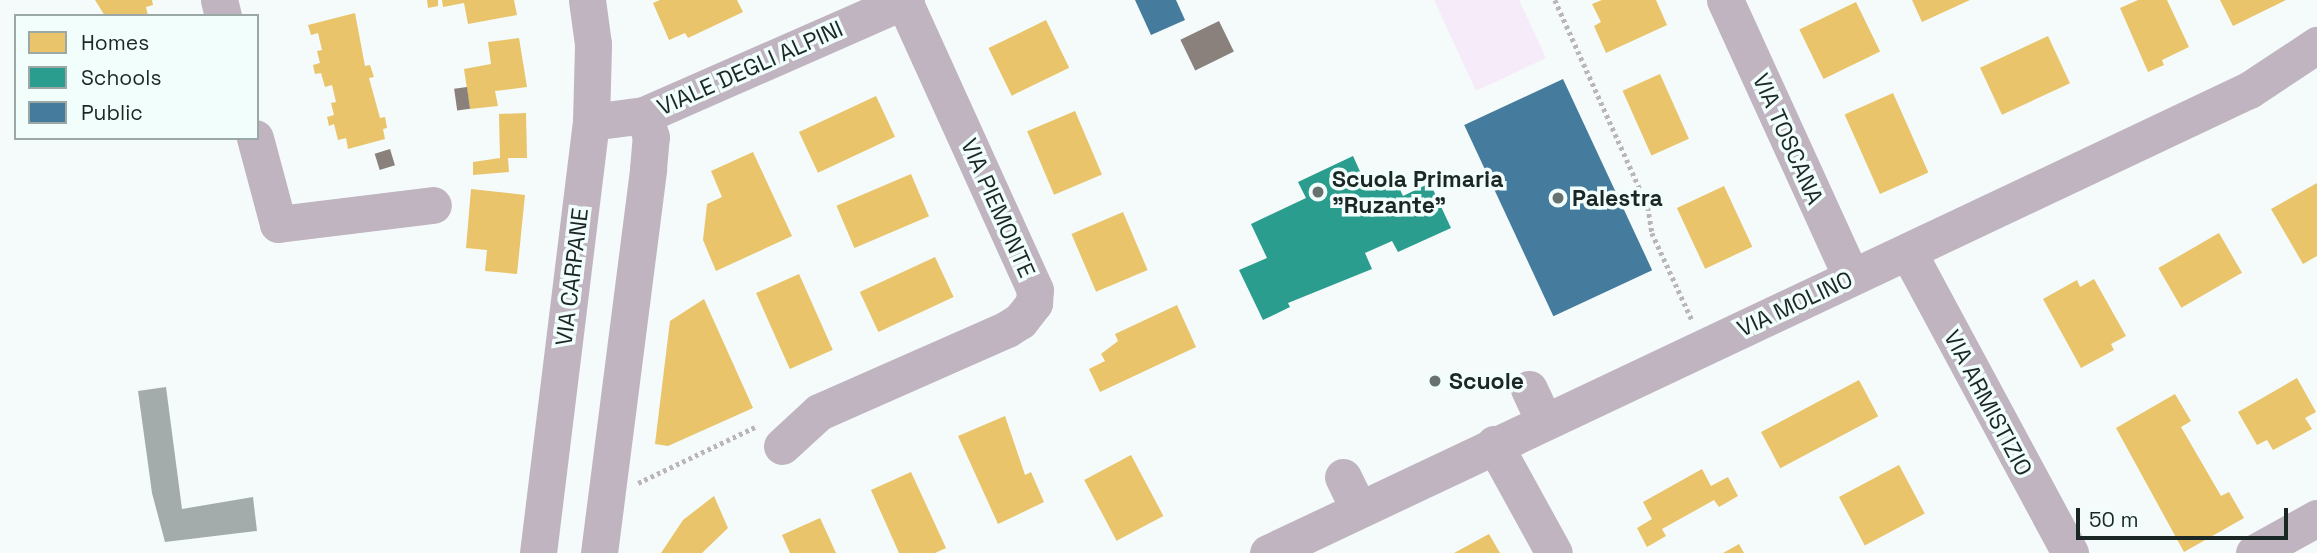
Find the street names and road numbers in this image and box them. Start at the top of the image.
street label: VIALE DEGLI ALPINI [653,15,847,121]
street label: VIA TOSCANA [1747,69,1829,209]
street label: VIA PIEMONTE [955,134,1041,282]
street label: VIA CARPANE [550,206,594,348]
street label: VIA MOLINO [1733,265,1857,343]
street label: VIA ARMISTIZIO [1938,325,2038,481]

